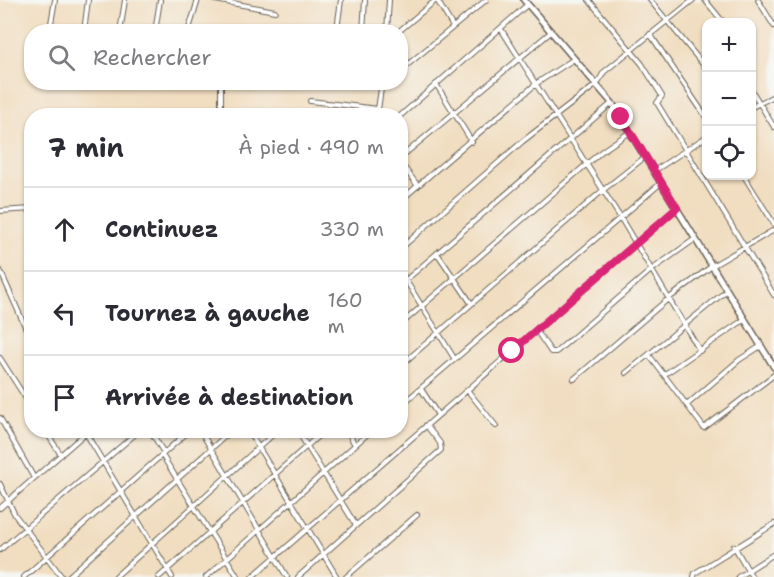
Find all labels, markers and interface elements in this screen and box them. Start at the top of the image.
map controls [702,18,756,180]
button: + [702,18,756,72]
search box [24,24,408,90]
icon: search [45,41,78,74]
text: Rechercher [93,43,212,72]
button: − [702,72,756,126]
route end [607,103,633,129]
button: locate [702,126,756,180]
text: 7 min [48,130,124,165]
text: À pied · 490 m [238,134,384,160]
icon: ahead [48,213,81,246]
text: Continuez [105,215,218,244]
text: 330 m [320,216,384,242]
text: 160 m [328,287,363,339]
icon: left [48,297,81,330]
text: Tournez à gauche [105,299,310,328]
route start [498,337,524,363]
icon: arrive [48,381,81,414]
text: Arrivée à destination [105,383,353,412]

